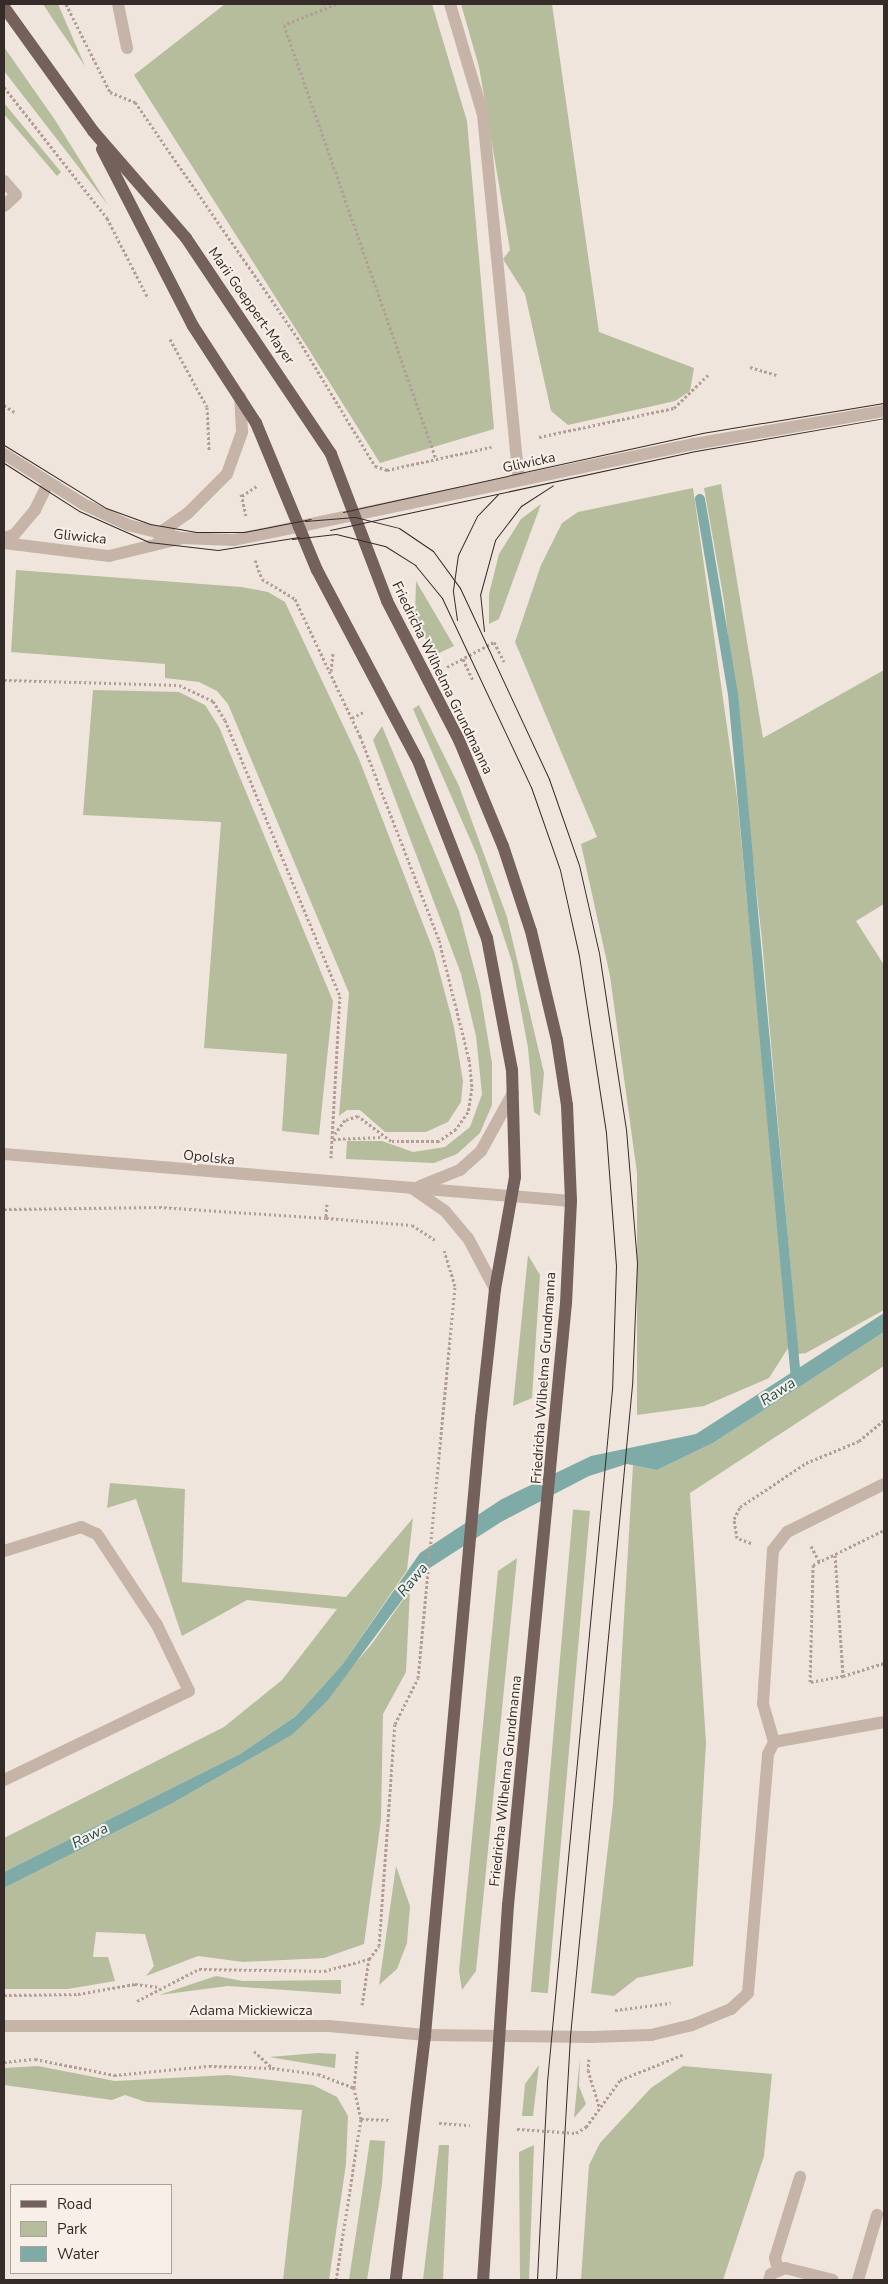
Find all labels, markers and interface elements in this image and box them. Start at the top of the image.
street label: Marii Goeppert-Mayer [204,244,298,368]
street label: Gliwicka [501,449,557,477]
street label: Gliwicka [53,526,107,548]
street label: Friedricha Wilhelma Grundmanna [388,579,496,777]
street label: Opolska [182,1147,236,1169]
street label: Friedricha Wilhelma Grundmanna [528,1272,560,1484]
water label: Rawa [757,1374,799,1410]
water label: Rawa [394,1560,432,1600]
street label: Friedricha Wilhelma Grundmanna [487,1675,525,1887]
water label: Rawa [69,1819,111,1853]
street label: Adama Mickiewicza [189,2003,313,2019]
legend [10,2184,172,2274]
text: Road [57,2194,92,2214]
text: Park [57,2219,87,2239]
text: Water [57,2244,99,2264]

